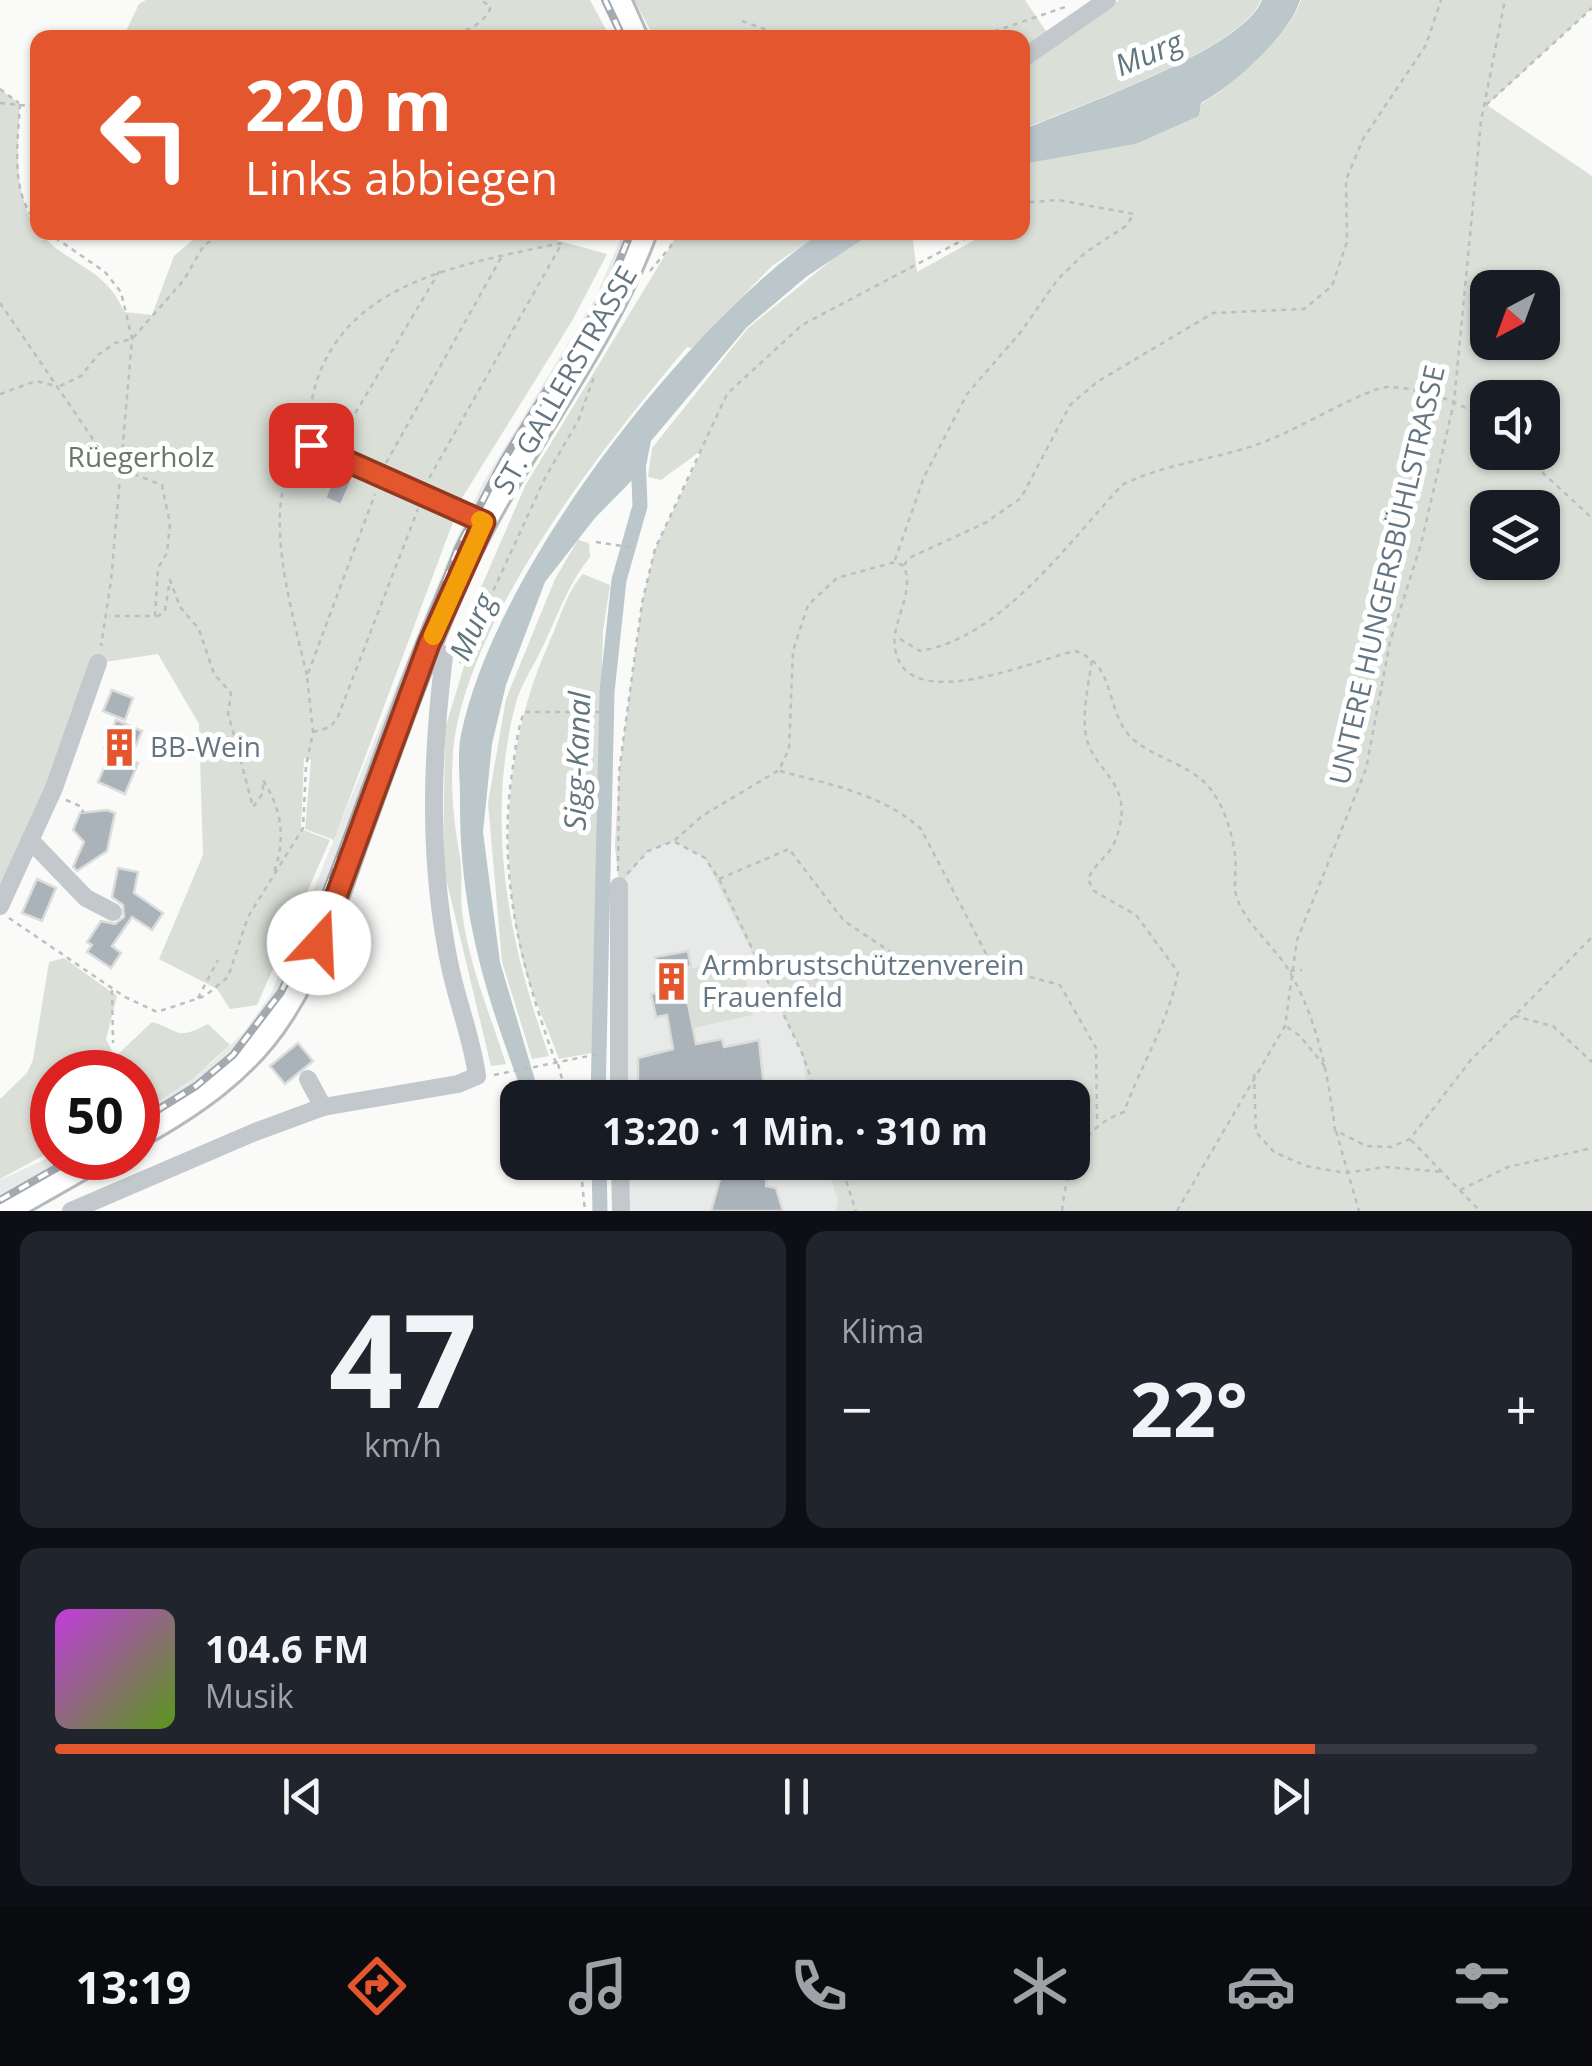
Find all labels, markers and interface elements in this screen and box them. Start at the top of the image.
water label: Murg [1108,20,1190,85]
text: 220 m [245,56,452,152]
icon: left [80,70,210,200]
text: Links abbiegen [245,147,558,208]
street label: ST. GALLERSTRASSE [483,258,645,501]
north arrow [1470,270,1560,360]
map controls [1470,270,1560,580]
street label: UNTERE HUNGERSBÜHLSTRASSE [1319,361,1453,788]
button: sound [1470,380,1560,470]
pin [269,403,354,488]
icon: arrive [284,418,339,473]
park label: Rüegerholz [68,437,214,475]
button: layers [1470,490,1560,580]
water label: Murg [439,585,505,667]
water label: Sigg-Kanal [554,689,599,831]
building icon: BB-Wein [99,726,141,768]
place label: BB-Wein [150,727,261,765]
position arrow [267,891,371,995]
place label: Armbrustschützenverein Frauenfeld [702,945,1024,1015]
building icon: Armbrustschützenverein Frauenfeld [651,960,693,1002]
speed limit sign: 50 [30,1050,160,1180]
text: 13:20 · 1 Min. · 310 m [602,1104,988,1156]
text: 47 [329,1269,477,1446]
text: Klima [841,1309,924,1352]
text: 22° [1130,1357,1248,1459]
text: − [841,1371,872,1446]
text: + [1506,1371,1537,1446]
text: km/h [364,1423,442,1466]
text: 104.6 FM [205,1622,369,1674]
text: Musik [205,1674,294,1717]
icon: previous [275,1769,330,1824]
icon: pause [769,1769,824,1824]
icon: next [1263,1769,1318,1824]
icon: directions [342,1951,412,2021]
icon: music [563,1951,633,2021]
icon: phone [784,1951,854,2021]
icon: climate [1005,1951,1075,2021]
icon: car [1226,1951,1296,2021]
icon: filters [1447,1951,1517,2021]
text: 13:19 [75,1956,191,2017]

